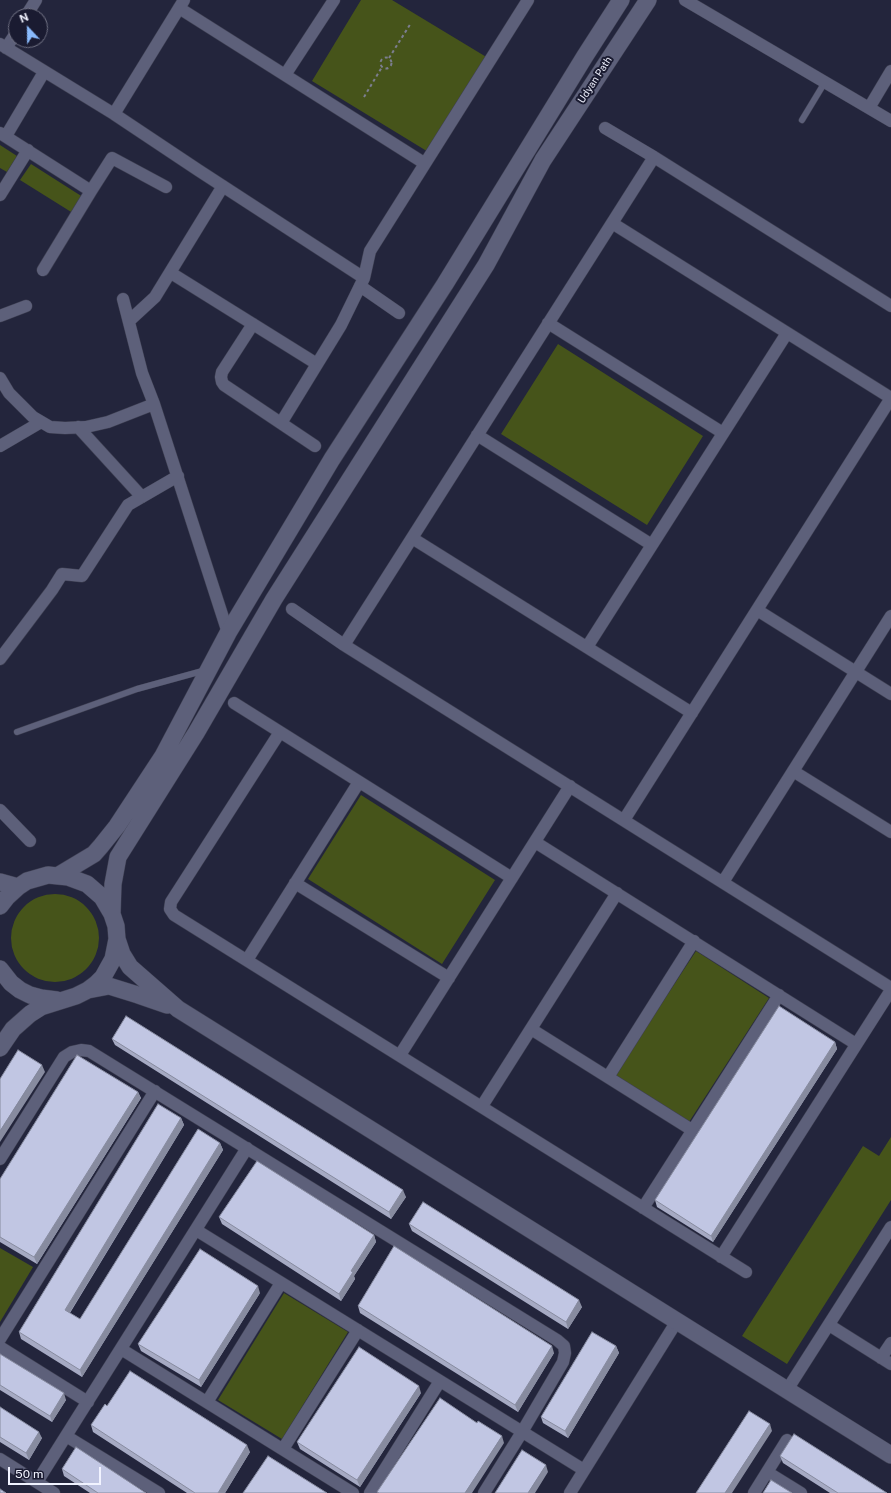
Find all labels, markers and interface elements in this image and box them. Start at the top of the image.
north arrow [8,8,48,48]
text: N [18,11,30,25]
street label: Udyan Path [575,54,615,106]
scale bar [10,1459,103,1485]
text: 50 m [15,1467,43,1481]

